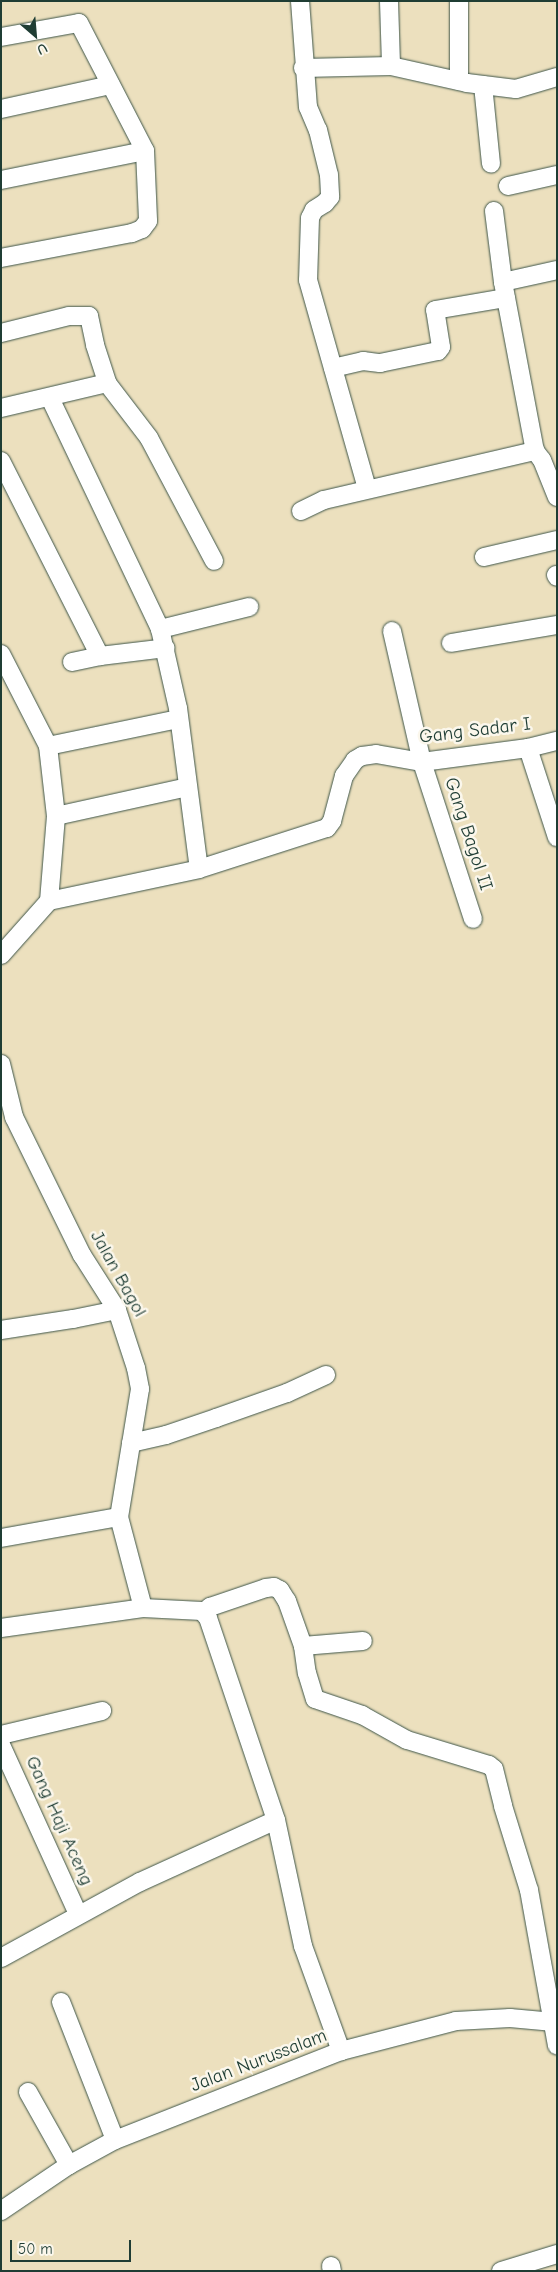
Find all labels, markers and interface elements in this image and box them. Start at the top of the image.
north arrow [10,10,60,60]
text: U [34,39,50,59]
street label: Gang Sadar I [418,713,532,749]
street label: Gang Bagol II [439,775,497,893]
street label: Jalan Bagol [85,1227,151,1321]
street label: Gang Haji Aceng [20,1753,98,1889]
street label: Jalan Nurussalam [188,2025,330,2097]
scale bar [12,2230,134,2262]
text: 50 m [18,2240,53,2258]

